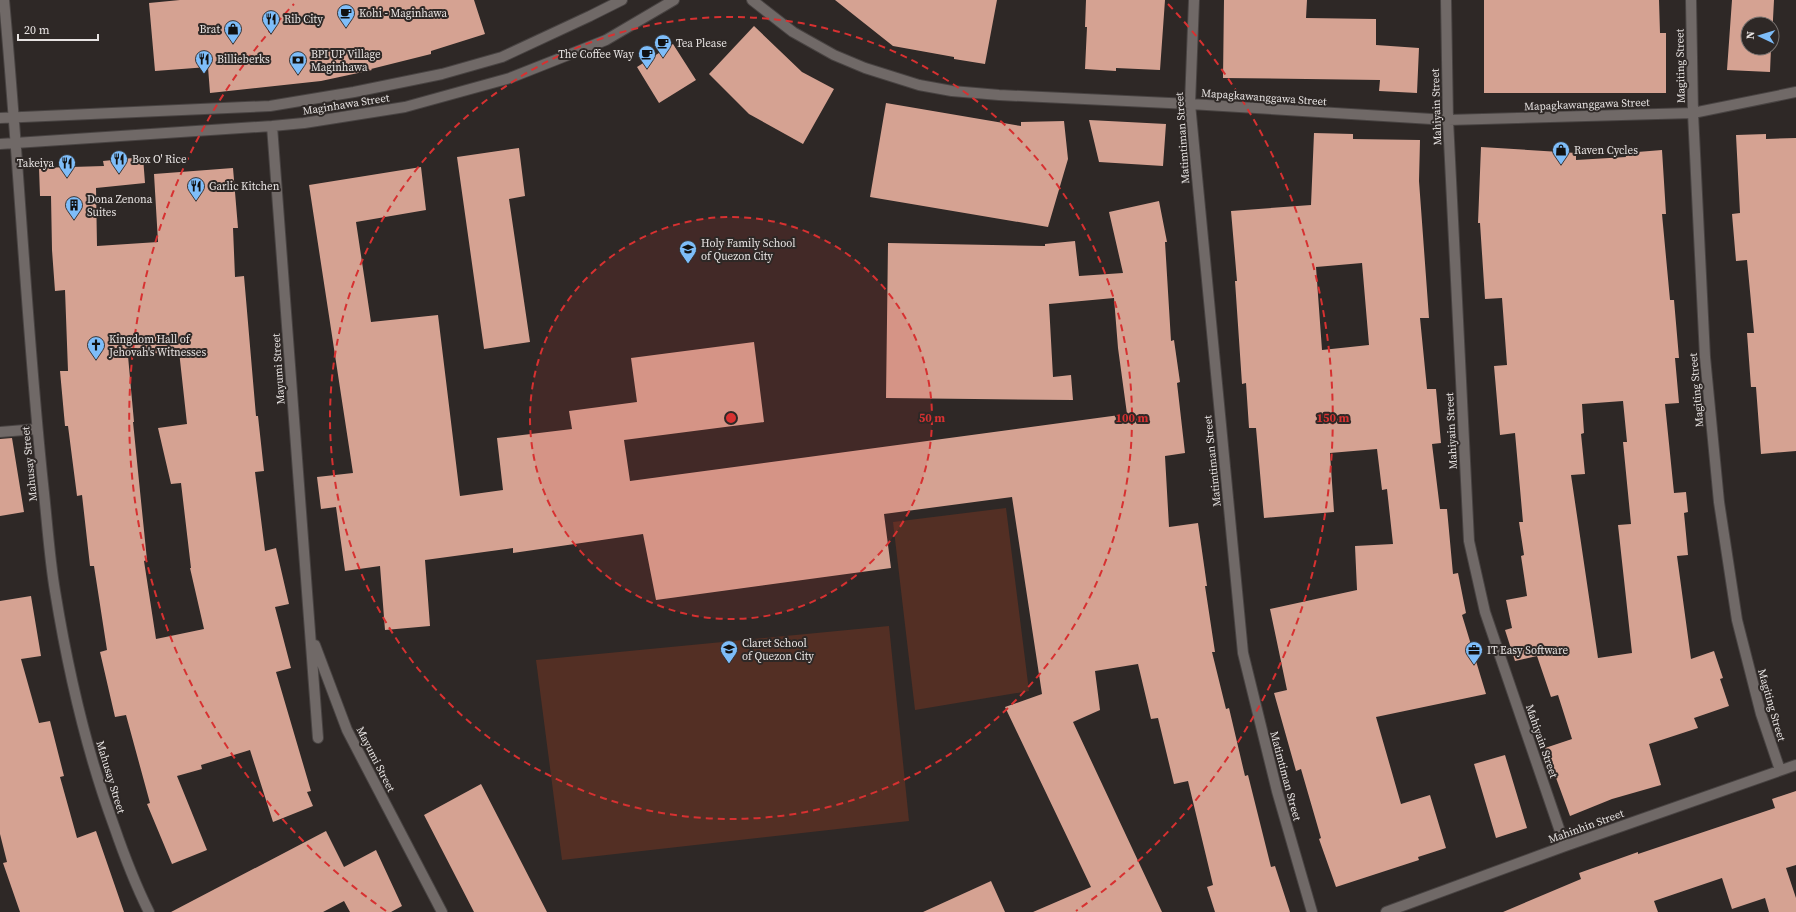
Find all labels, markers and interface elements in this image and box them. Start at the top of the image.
cafe icon: Kohi - Maginhawa [336,3,356,28]
place label: Kohi - Maginhawa [359,6,448,21]
restaurant icon: Rib City [261,9,281,34]
place label: Rib City [284,12,323,27]
scale bar [18,16,98,42]
north arrow [1740,16,1780,56]
shop icon: Brat [223,19,243,44]
text: 20 m [24,22,50,38]
place label: Brat [199,22,220,37]
street label: Magiting Street [1672,28,1689,103]
text: N [1743,31,1758,40]
cafe icon: Tea Please [653,33,673,58]
place label: Tea Please [676,36,727,51]
cafe icon: The Coffee Way [637,44,657,69]
place label: BPI UP Village Maginhawa [311,47,381,75]
place label: The Coffee Way [558,47,634,62]
restaurant icon: Billieberks [194,49,214,74]
bank icon: BPI UP Village Maginhawa [288,50,308,75]
place label: Billieberks [217,52,270,67]
street label: Mahiyain Street [1428,68,1445,146]
street label: Mapagkawanggawa Street [1201,86,1328,109]
street label: Maginhawa Street [302,90,391,119]
street label: Matimtiman Street [1172,91,1193,184]
street label: Mapagkawanggawa Street [1524,95,1650,114]
shop icon: Raven Cycles [1551,140,1571,165]
place label: Raven Cycles [1574,143,1638,158]
restaurant icon: Box O' Rice [109,149,129,174]
place label: Box O' Rice [132,152,187,167]
restaurant icon: Takeiya [57,153,77,178]
place label: Takeiya [17,156,54,171]
restaurant icon: Garlic Kitchen [186,176,206,201]
place label: Garlic Kitchen [209,179,280,194]
place label: Dona Zenona Suites [87,192,153,220]
building icon: Dona Zenona Suites [64,195,84,220]
place label: Holy Family School of Quezon City [701,236,796,264]
school or university icon: Holy Family School of Quezon City [678,239,698,264]
place label: Kingdom Hall of Jehovah's Witnesses [108,332,206,360]
street label: Mayumi Street [268,332,288,405]
church icon: Kingdom Hall of Jehovah's Witnesses [86,335,106,360]
street label: Magiting Street [1686,352,1707,428]
street label: Mahiyain Street [1442,392,1461,470]
text: 50 m [919,410,945,426]
text: 100 m [1116,410,1149,426]
text: 150 m [1317,410,1350,426]
centre of rings [724,411,738,425]
street label: Matimtiman Street [1200,414,1225,507]
street label: Mahusay Street [18,425,41,502]
place label: Claret School of Quezon City [742,636,814,664]
school or university icon: Claret School of Quezon City [719,639,739,664]
office icon: IT Easy Software [1464,640,1484,665]
place label: IT Easy Software [1487,643,1568,658]
street label: Magiting Street [1754,667,1789,743]
street label: Mahiyain Street [1522,702,1561,780]
street label: Mayumi Street [353,724,399,795]
street label: Matimtiman Street [1266,730,1305,823]
street label: Mahusay Street [92,739,129,816]
street label: Mahinhin Street [1546,806,1626,847]

